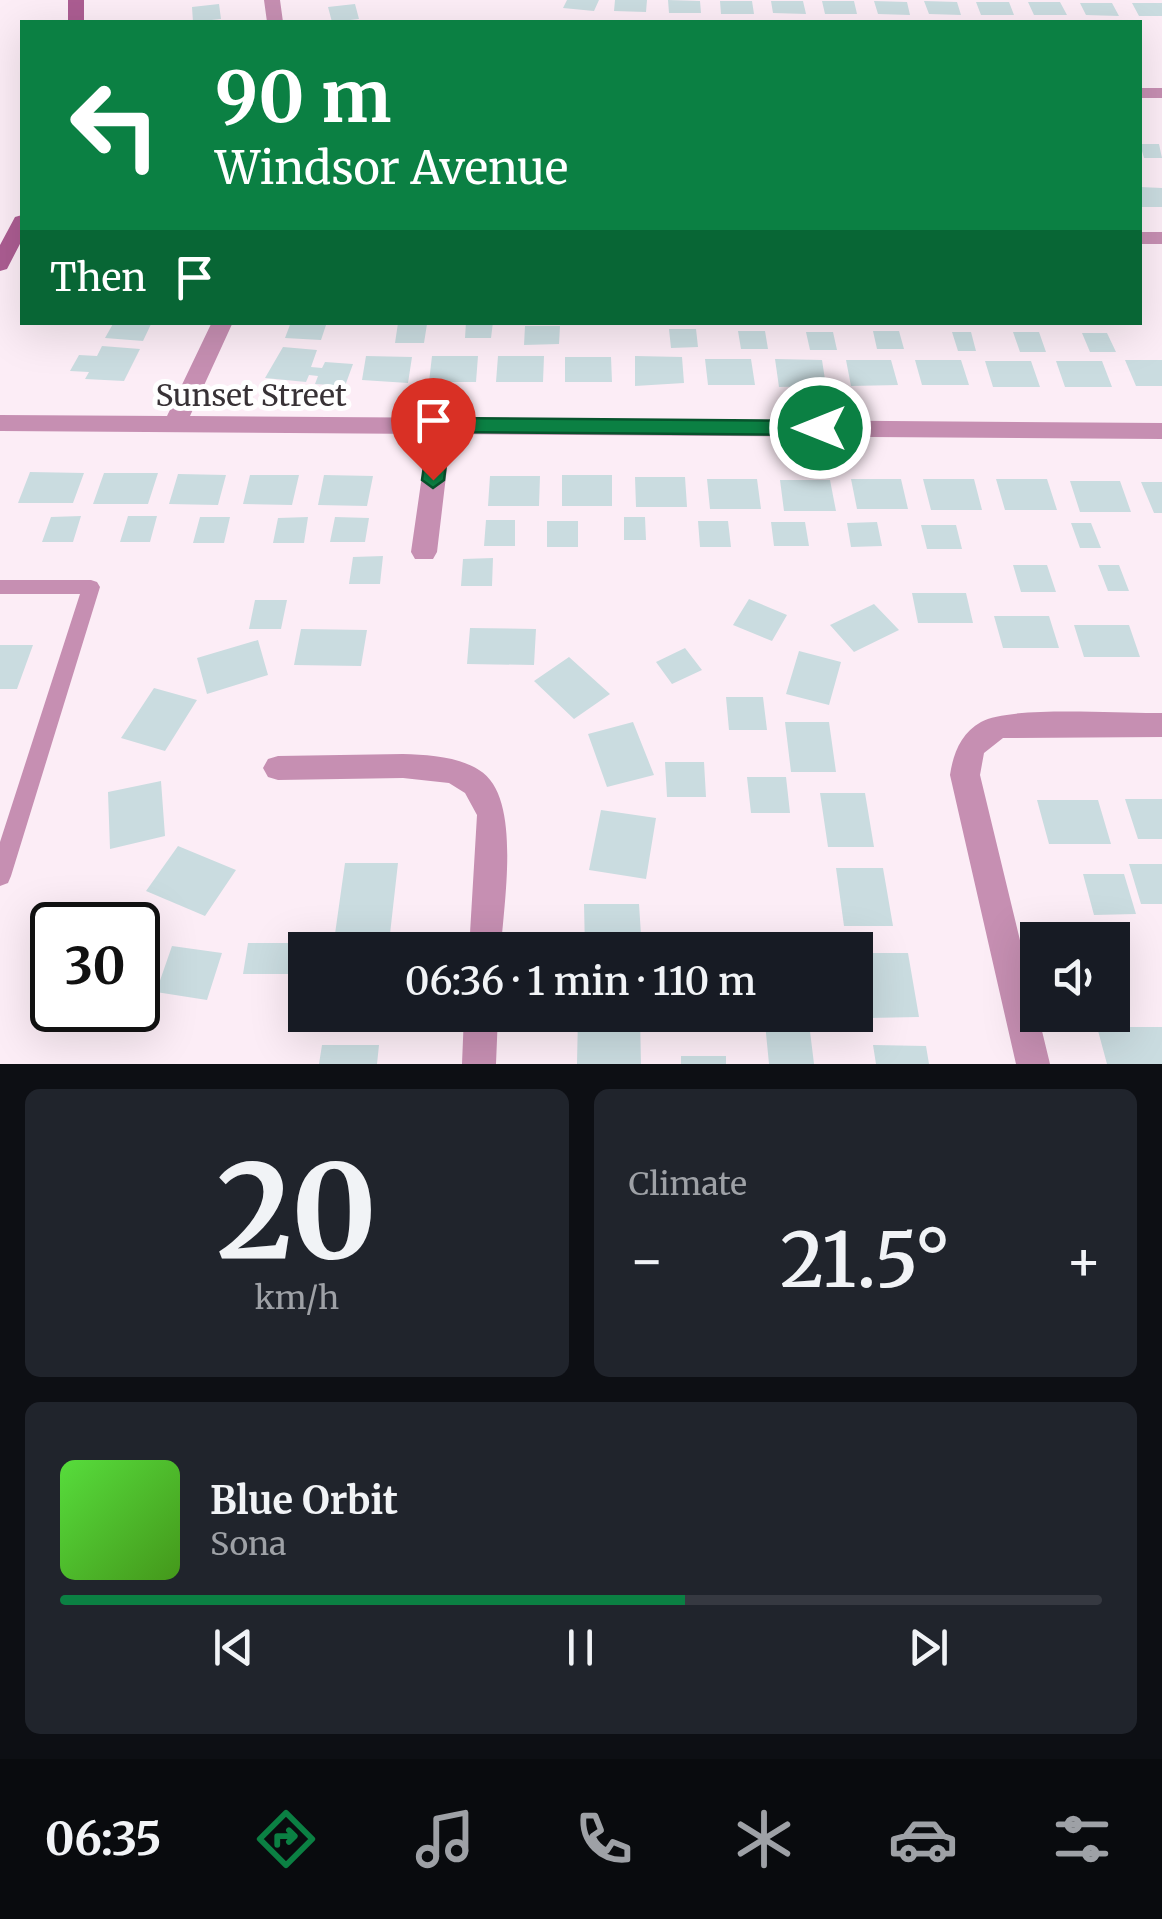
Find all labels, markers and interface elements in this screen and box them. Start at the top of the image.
text: 90 m [215,53,392,141]
icon: left [50,60,180,190]
text: Windsor Avenue [215,140,568,196]
icon: arrive [167,250,222,305]
text: Then [50,254,147,301]
street label: Sunset Street [155,376,347,414]
position arrow [768,376,872,480]
pin [391,378,476,481]
icon: arrive [406,393,461,448]
speed limit sign: 30 [30,902,160,1032]
map controls [1020,922,1130,1032]
button: sound [1020,922,1130,1032]
text: 06:36 · 1 min · 110 m [405,958,756,1005]
text: 20 [216,1131,377,1294]
text: Climate [629,1164,747,1204]
text: 21.5° [780,1213,950,1307]
text: − [629,1226,665,1295]
text: + [1065,1226,1102,1295]
text: km/h [254,1278,339,1318]
text: Blue Orbit [210,1477,398,1524]
text: Sona [210,1524,286,1564]
icon: previous [206,1620,261,1675]
icon: pause [553,1620,608,1675]
icon: next [901,1620,956,1675]
icon: directions [251,1804,321,1874]
icon: music [410,1804,480,1874]
icon: phone [569,1804,639,1874]
icon: climate [729,1804,799,1874]
icon: car [888,1804,958,1874]
icon: filters [1047,1804,1117,1874]
text: 06:35 [45,1811,162,1867]

